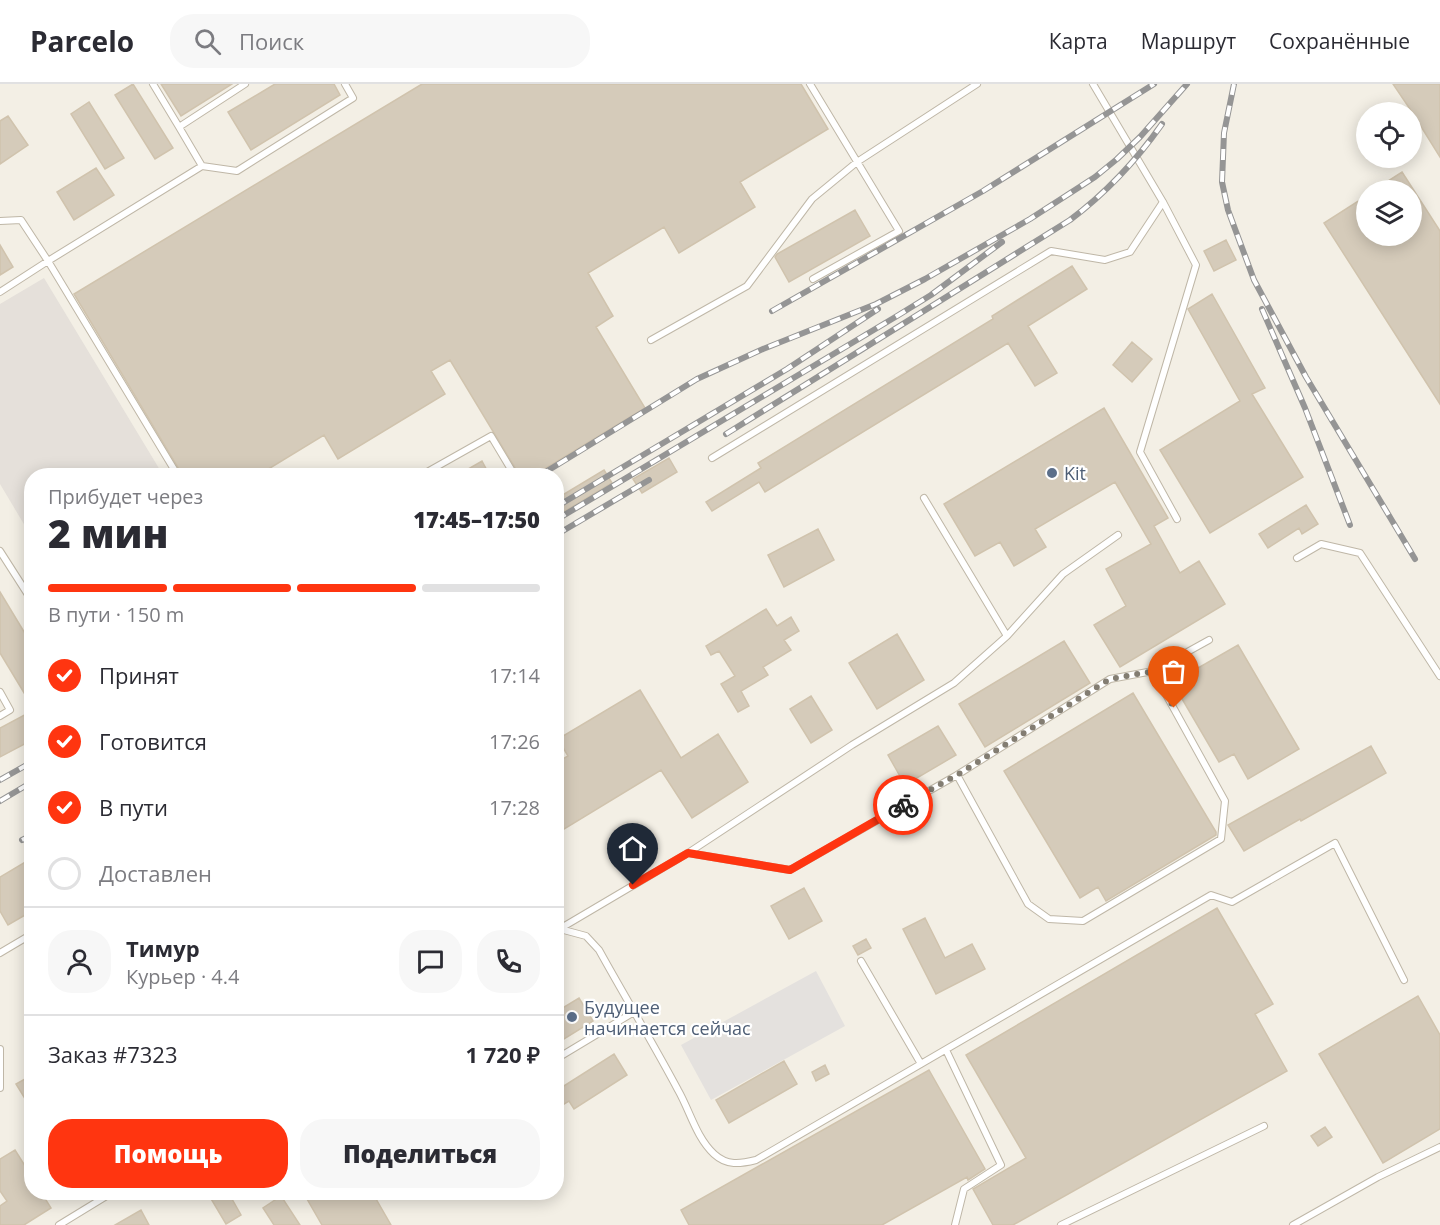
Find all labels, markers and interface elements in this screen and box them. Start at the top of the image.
search box [170,14,590,68]
text: Parcelo [30,22,134,60]
icon: search [191,25,224,58]
text: Поиск [239,26,304,56]
text: Карта [1049,27,1108,55]
text: Маршрут [1141,27,1236,55]
text: Сохранённые [1269,27,1410,55]
map controls [1356,102,1422,246]
button: locate [1356,102,1422,168]
button: layers [1356,180,1422,246]
place label: Kit [1064,461,1086,485]
marker: Kit [1045,466,1059,480]
text: Прибудет через [48,483,203,510]
text: 17:45–17:50 [413,504,540,534]
text: 2 мин [48,506,168,559]
text: В пути · 150 m [48,601,184,628]
pin [1148,646,1199,708]
icon: bag [1157,655,1190,688]
icon: check [48,659,81,692]
text: Принят [99,660,179,690]
text: 17:14 [489,662,540,689]
icon: check [48,725,81,758]
text: Готовится [99,726,207,756]
text: 17:26 [489,728,540,755]
courier [873,775,933,835]
icon: bike [887,789,920,822]
icon: check [48,791,81,824]
text: В пути [99,792,168,822]
text: 17:28 [489,794,540,821]
pin [607,823,658,885]
icon: home [616,832,649,865]
text: Доставлен [99,858,212,888]
button: person [48,930,111,993]
button: chat [399,930,462,993]
button: phone [477,930,540,993]
text: Тимур [126,933,200,963]
text: Курьер · 4.4 [126,963,240,990]
place label: Будущее начинается сейчас [584,995,751,1040]
marker: Будущее начинается сейчас [565,1010,579,1024]
text: Заказ #7323 [48,1039,178,1069]
text: 1 720 ₽ [465,1039,540,1069]
button: Помощь [48,1119,288,1188]
button: Поделиться [300,1119,540,1188]

